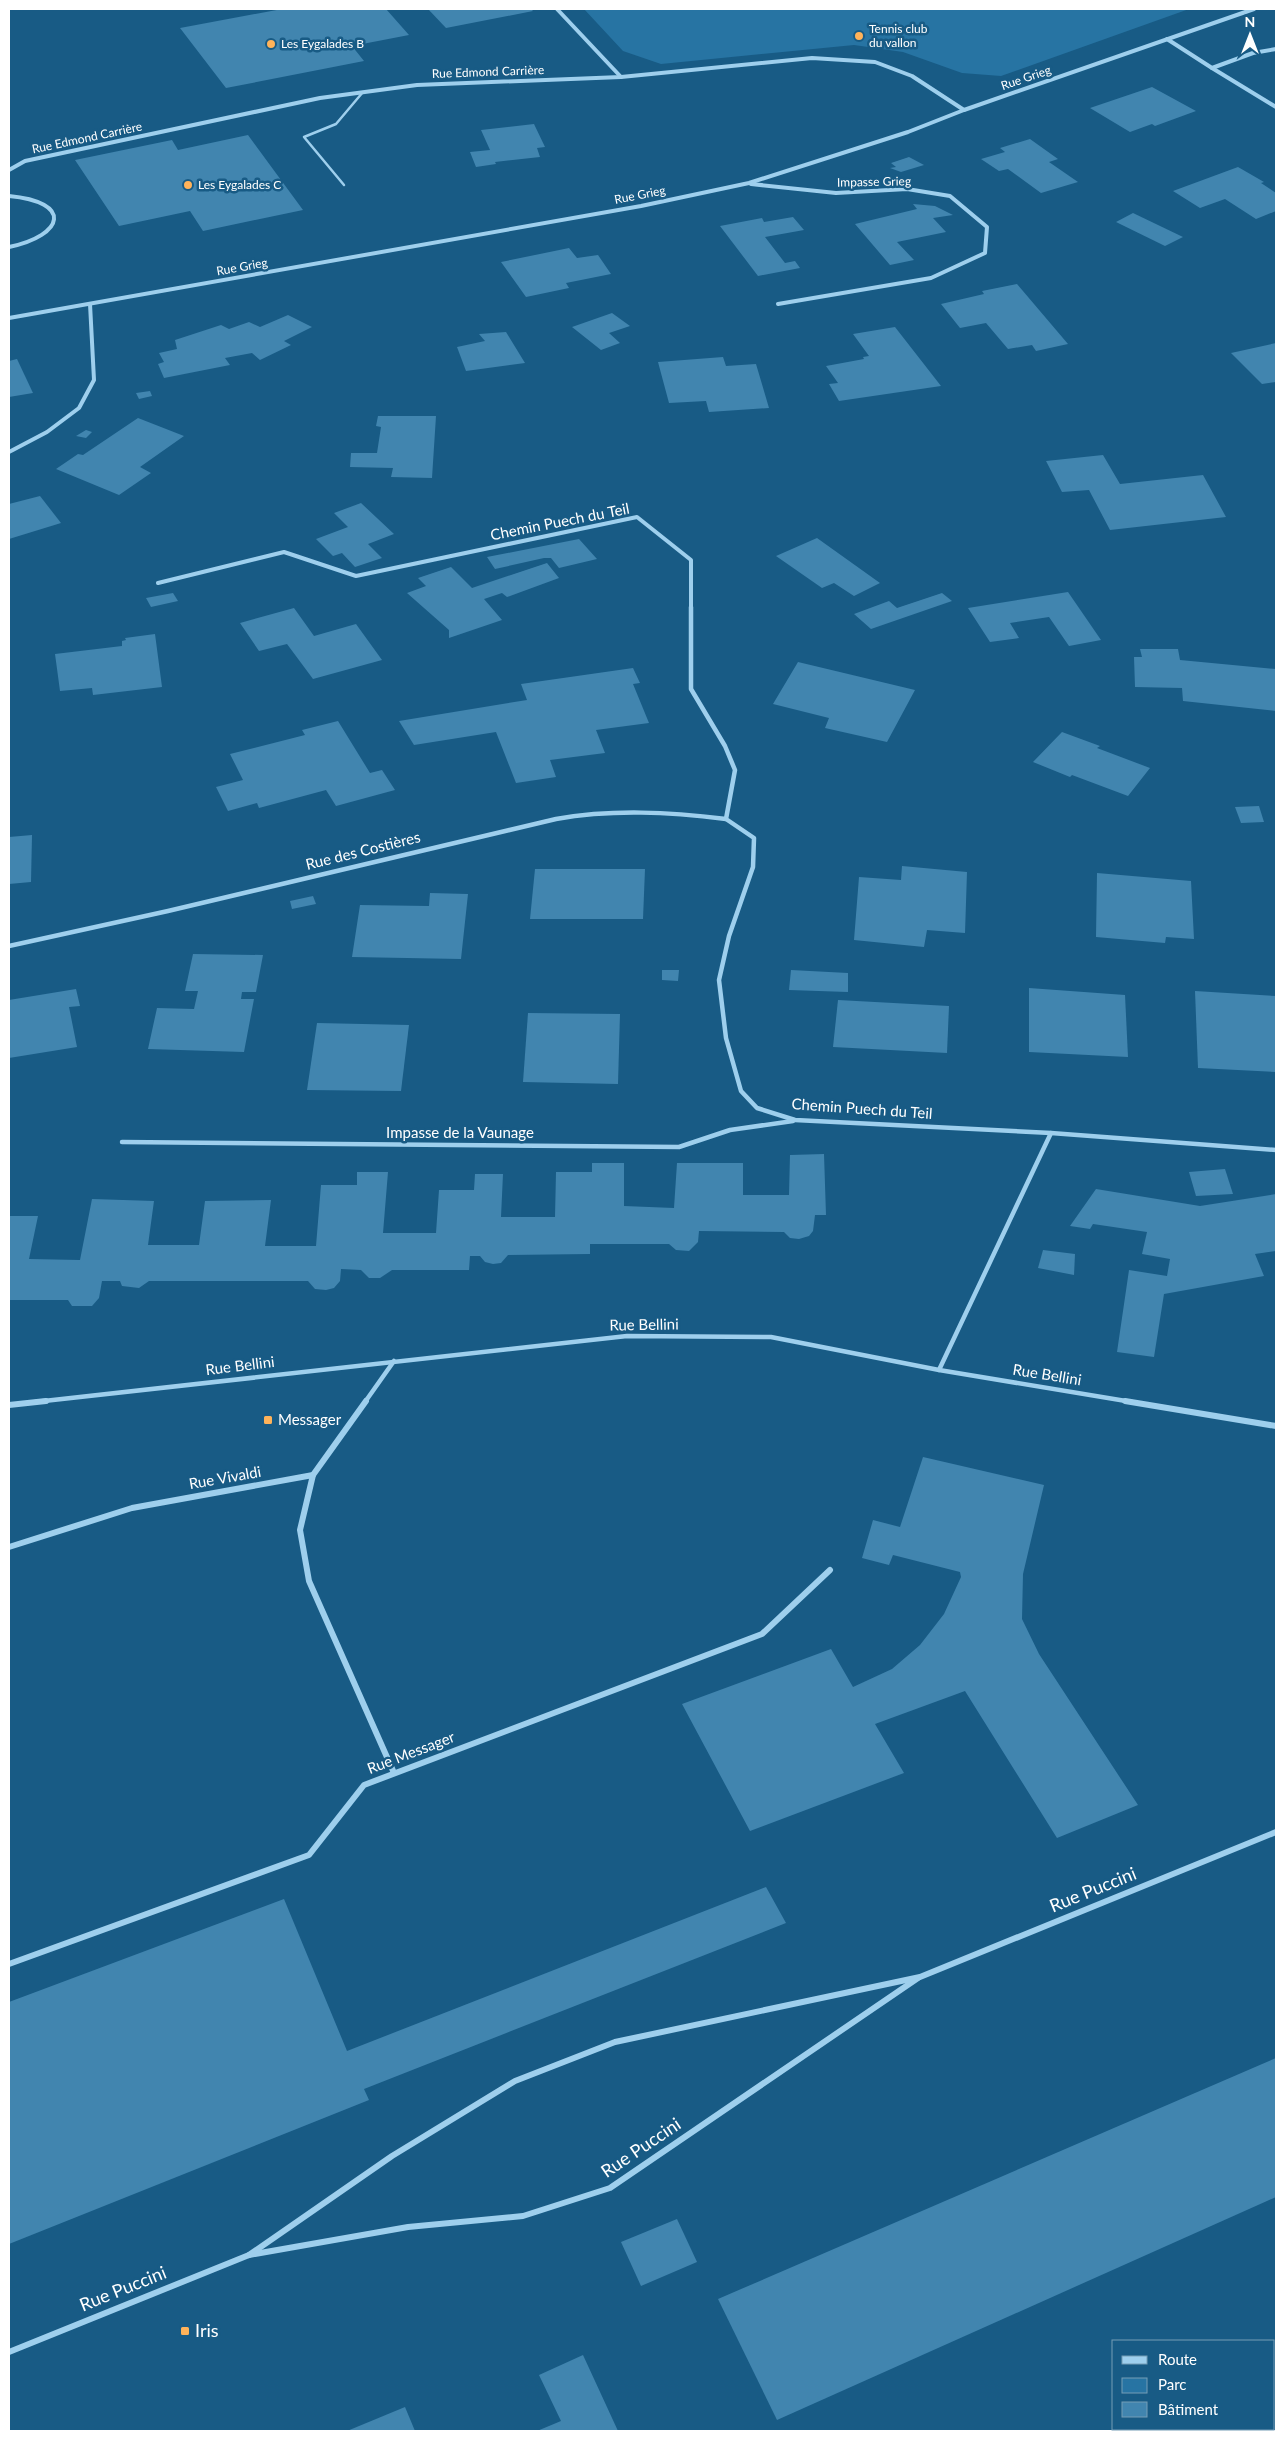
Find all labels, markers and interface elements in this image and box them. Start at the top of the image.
north arrow [1225,10,1275,60]
text: N [1245,13,1255,30]
place label: Tennis club du vallon [869,21,928,50]
marker: Tennis club du vallon [853,30,865,42]
place label: Les Eygalades B [281,36,364,51]
marker: Les Eygalades B [265,38,277,50]
street label: Rue Edmond Carrière [432,62,544,81]
street label: Rue Grieg [999,62,1053,93]
street label: Rue Edmond Carrière [30,118,143,157]
street label: Impasse Grieg [837,173,911,190]
place label: Les Eygalades C [198,177,281,192]
marker: Les Eygalades C [182,179,194,191]
street label: Rue Grieg [613,182,667,207]
street label: Rue Grieg [215,255,269,278]
street label: Chemin Puech du Teil [489,499,631,543]
street label: Rue des Costières [304,827,422,873]
street label: Chemin Puech du Teil [791,1094,933,1122]
street label: Impasse de la Vaunage [386,1123,534,1141]
street label: Rue Bellini [609,1314,679,1334]
street label: Rue Bellini [204,1352,275,1378]
street label: Rue Bellini [1011,1360,1083,1388]
place label: Messager [278,1410,342,1428]
marker: Messager [262,1414,274,1426]
street label: Rue Vivaldi [187,1462,262,1492]
street label: Rue Messager [364,1727,457,1777]
street label: Rue Puccini [1046,1862,1139,1916]
street label: Rue Puccini [596,2112,685,2182]
street label: Rue Puccini [76,2261,169,2315]
place label: Iris [195,2319,219,2341]
marker: Iris [179,2325,191,2337]
legend [1112,2340,1275,2430]
text: Route [1158,2350,1197,2368]
text: Parc [1158,2375,1187,2393]
text: Bâtiment [1158,2400,1219,2418]

